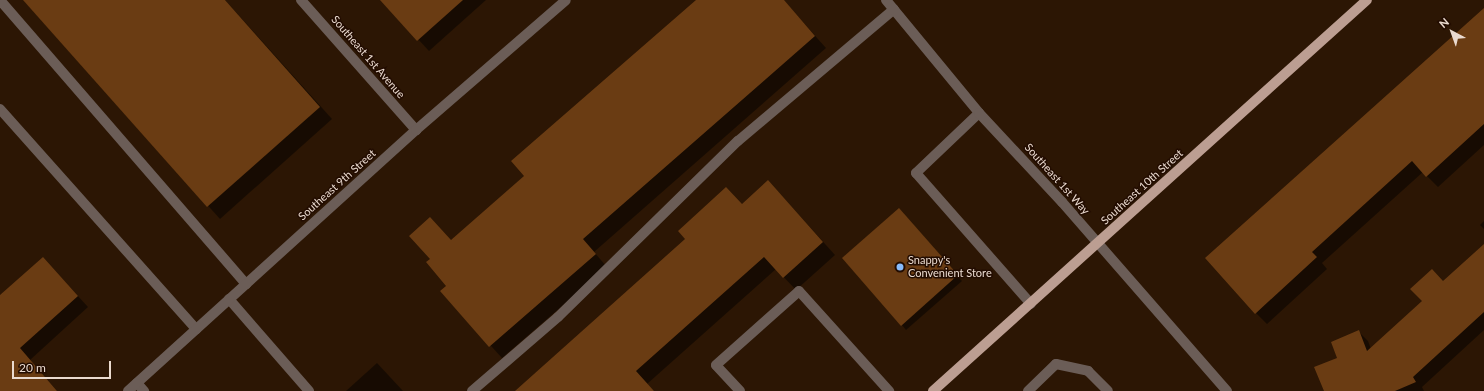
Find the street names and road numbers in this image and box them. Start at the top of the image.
street label: Southeast 1st Avenue [328,13,408,101]
street label: Southeast 1st Way [1022,141,1092,217]
street label: Southeast 9th Street [296,147,378,223]
street label: Southeast 10th Street [1098,147,1186,227]

